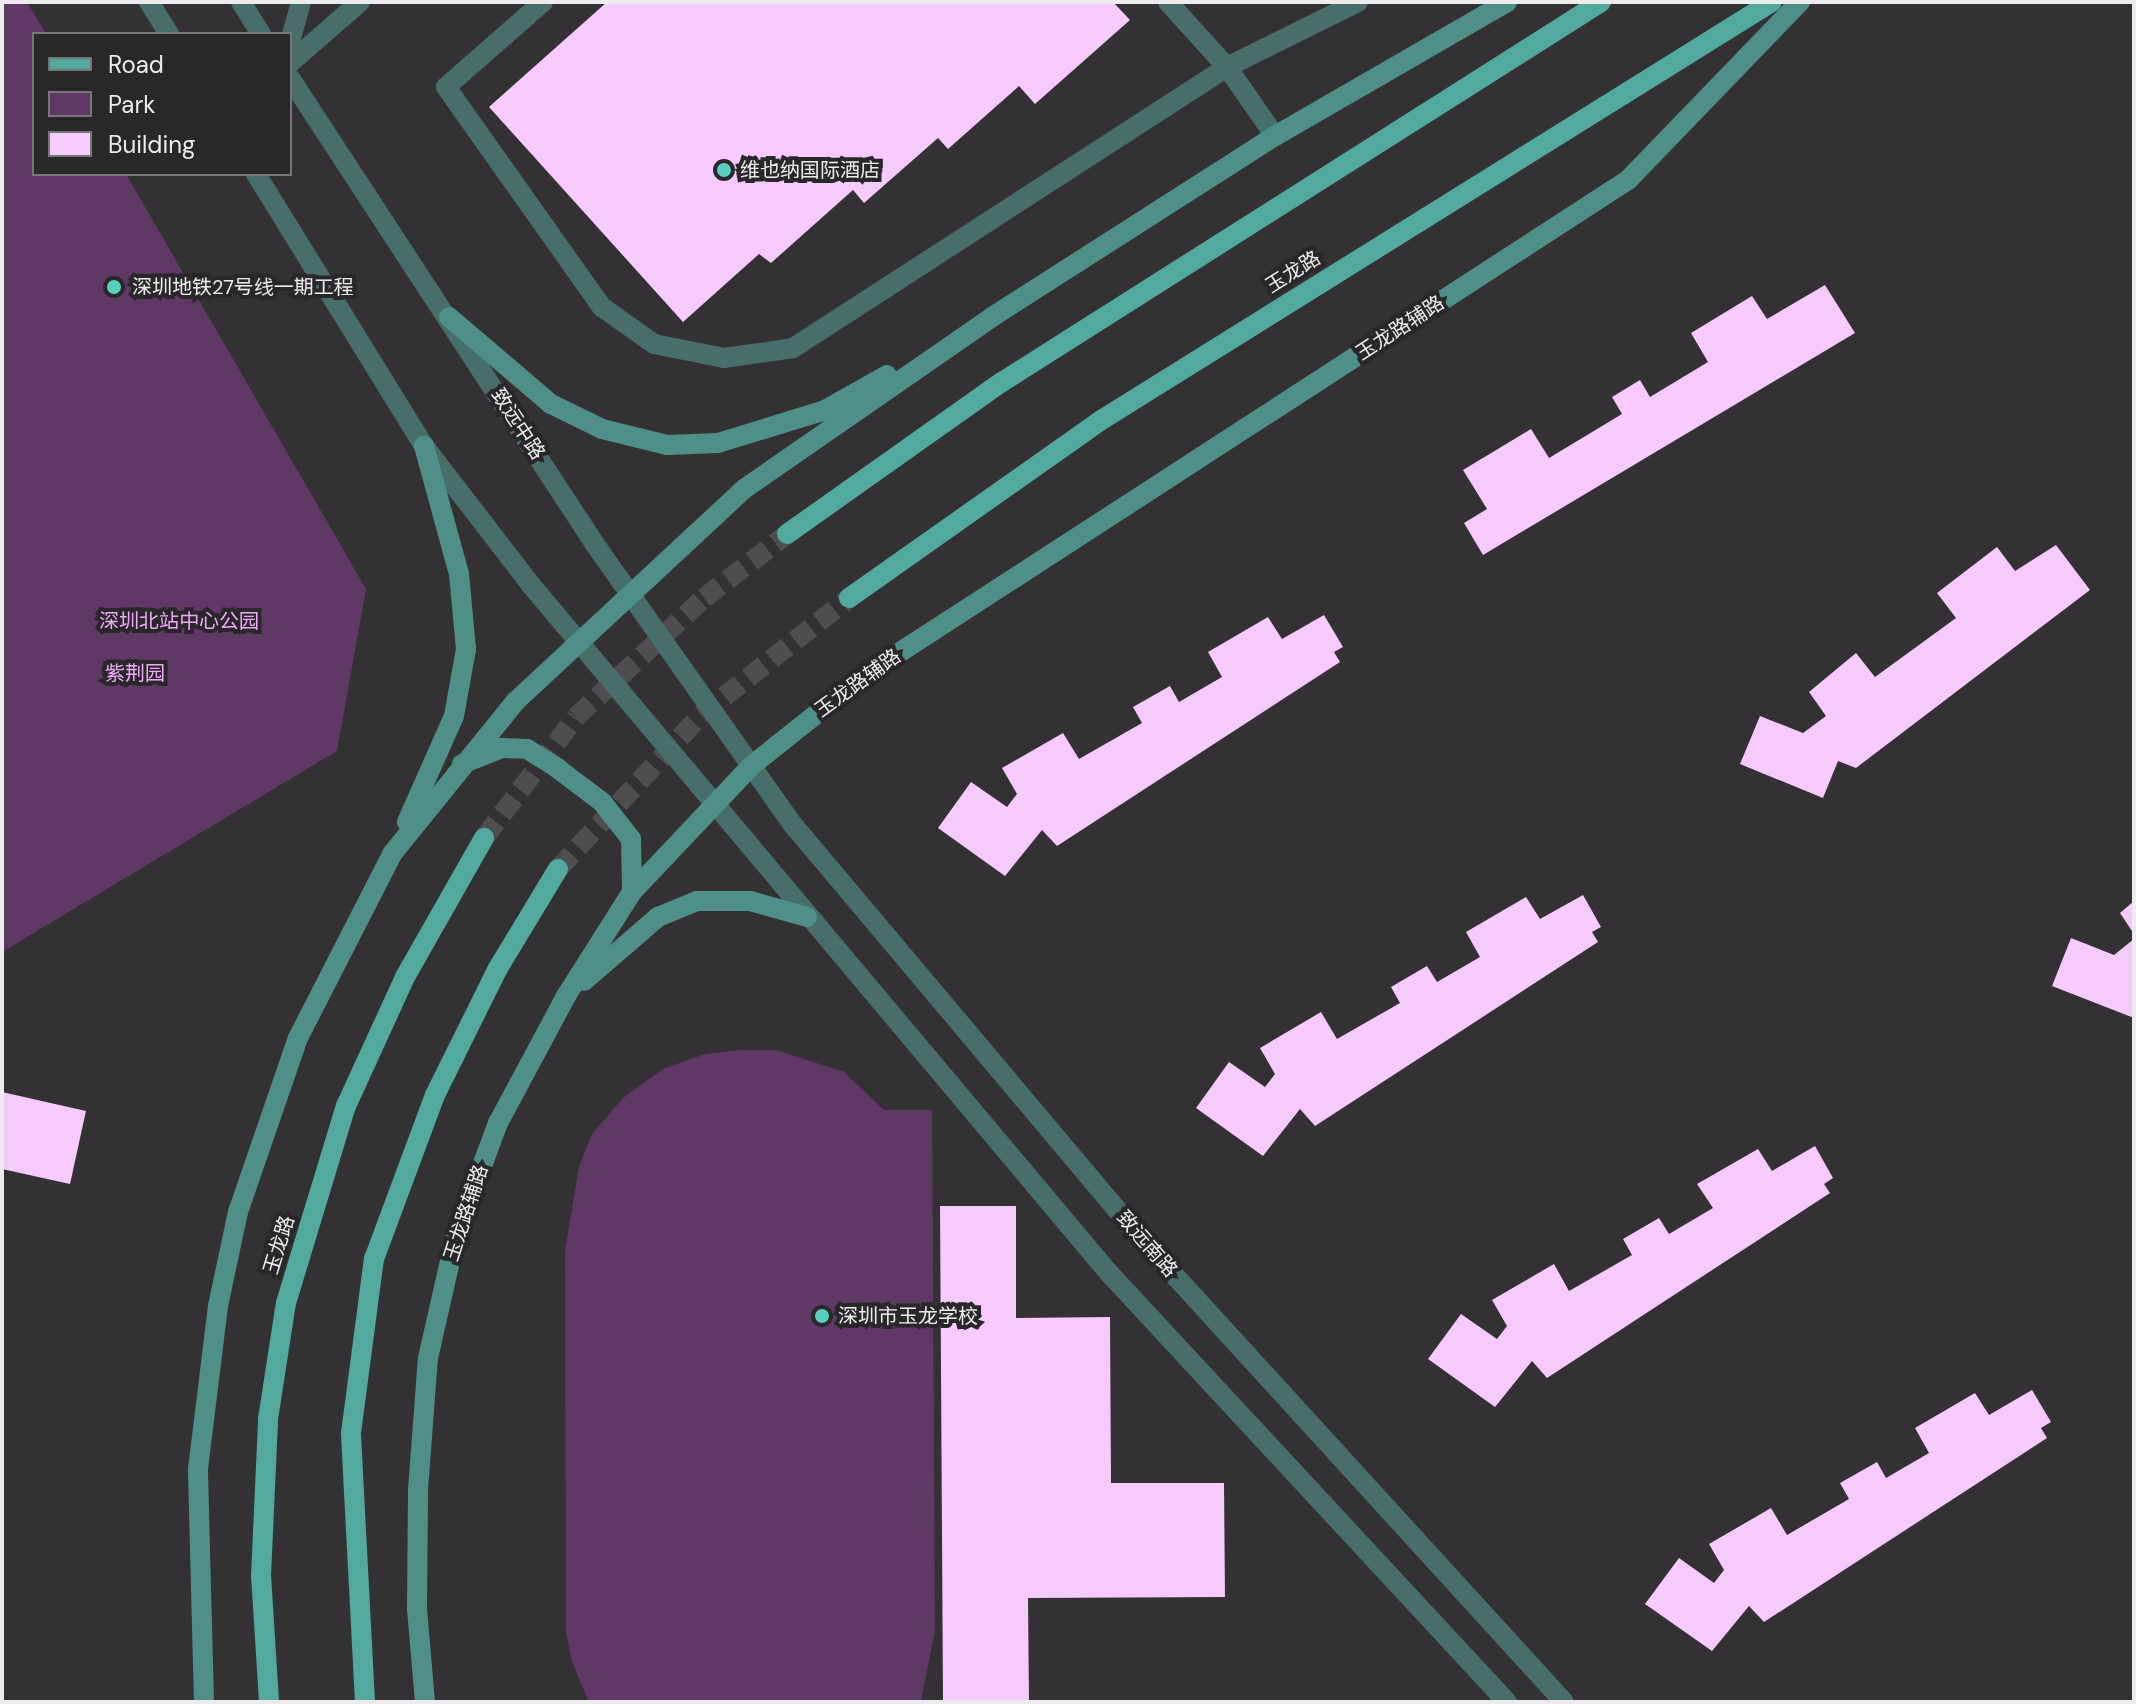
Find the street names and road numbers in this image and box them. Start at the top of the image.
street label: 玉龙路 [1261,246,1325,298]
street label: 玉龙路辅路 [1352,291,1448,365]
street label: 致远中路 [486,384,550,464]
street label: 玉龙路辅路 [810,644,906,722]
street label: 玉龙路辅路 [439,1162,493,1264]
street label: 致远南路 [1112,1206,1182,1282]
street label: 玉龙路 [259,1213,299,1277]

